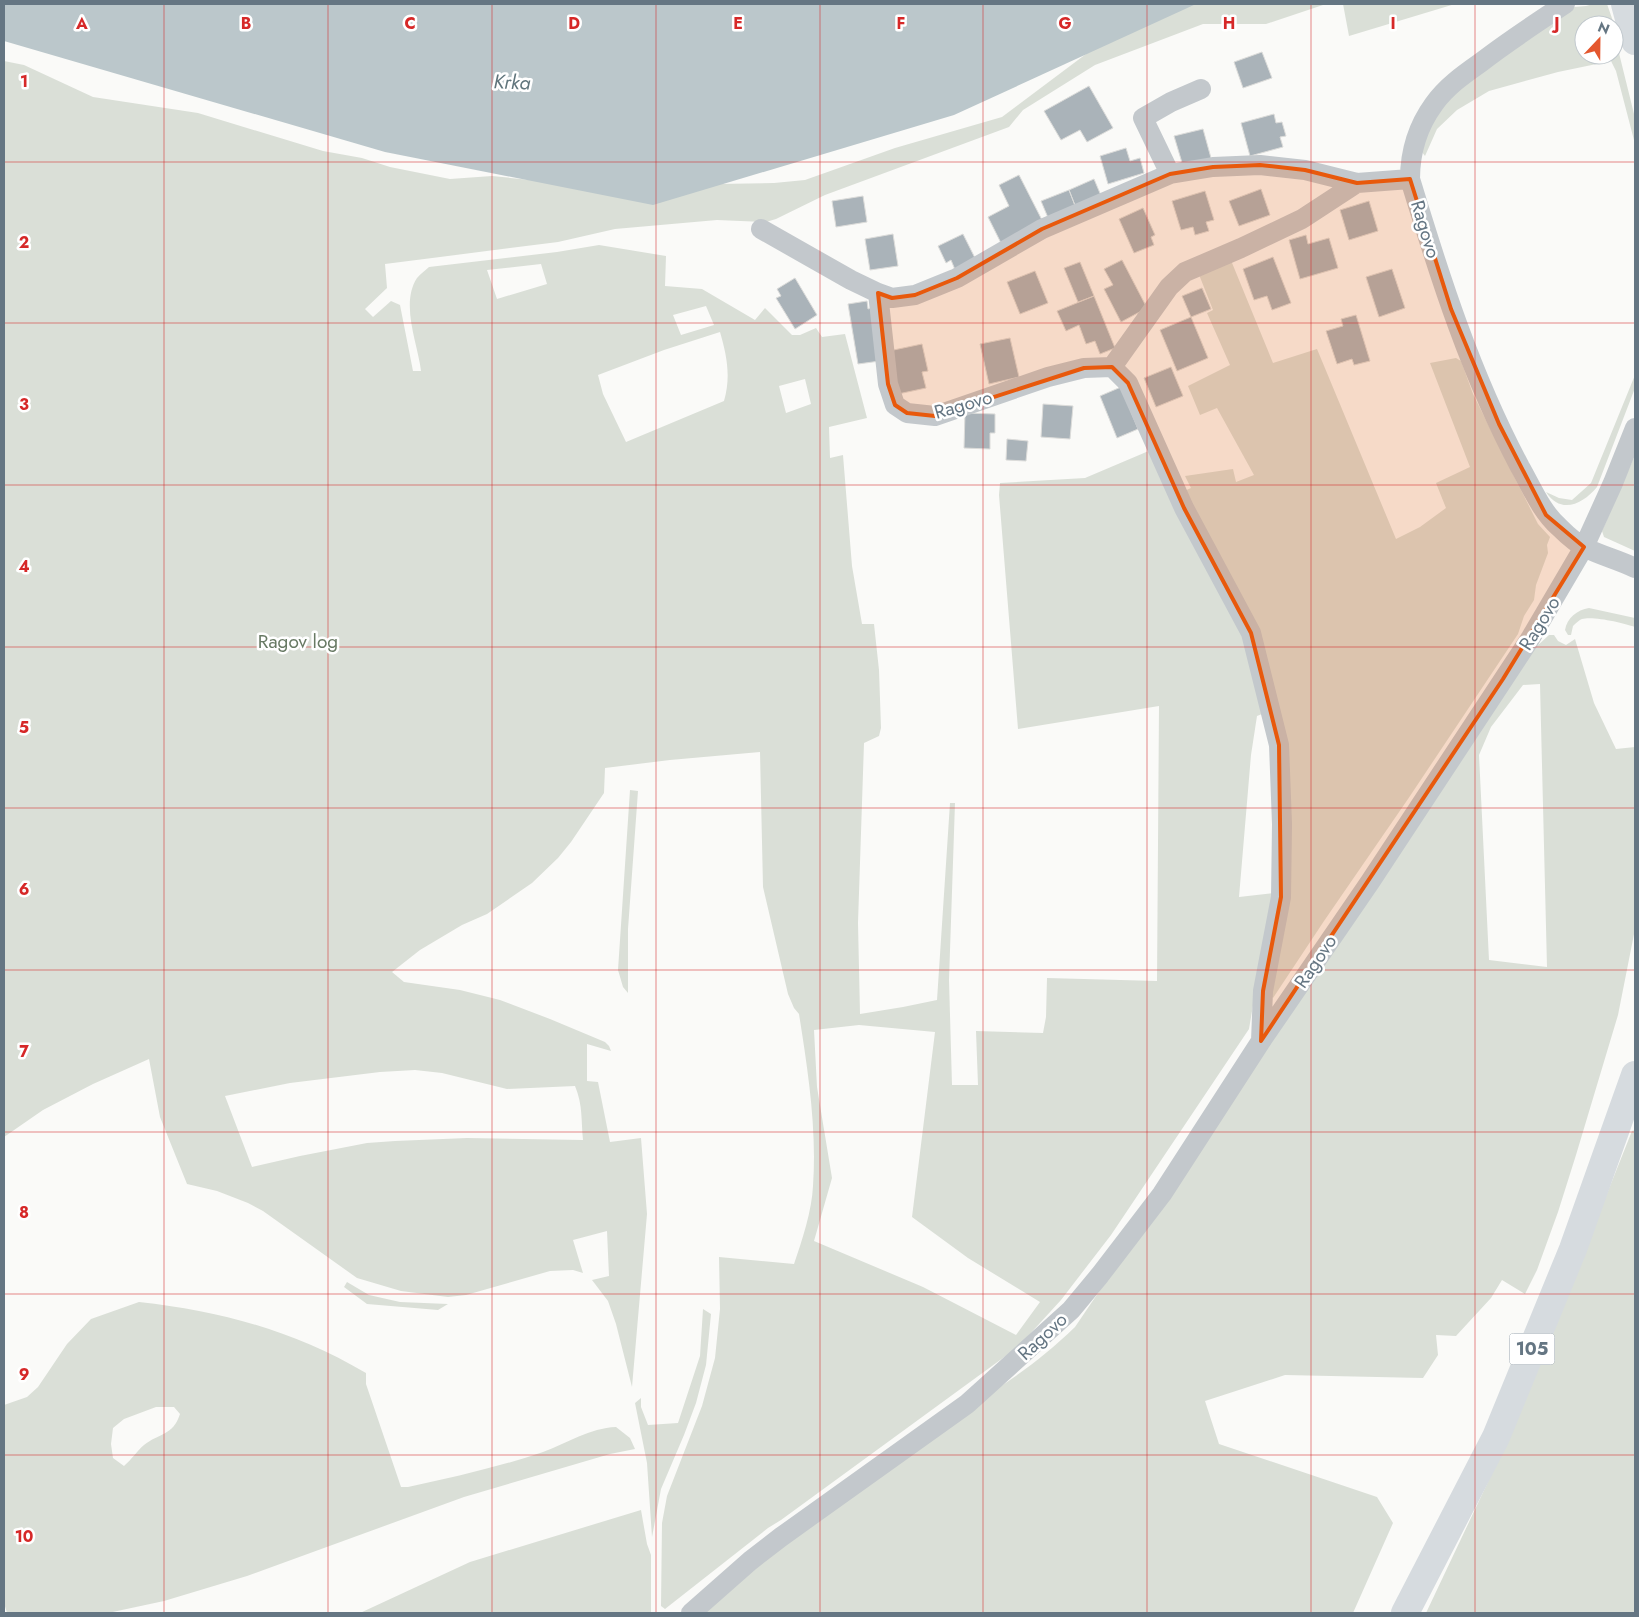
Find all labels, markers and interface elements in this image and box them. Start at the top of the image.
text: A [75,12,88,35]
text: B [241,12,251,35]
text: C [404,12,416,35]
text: D [568,12,580,35]
text: E [733,12,743,35]
text: F [897,12,905,35]
text: G [1058,12,1072,35]
text: H [1223,12,1235,35]
text: I [1390,12,1396,35]
text: J [1551,12,1560,35]
north arrow [1574,15,1624,65]
text: N [1595,17,1613,39]
water label: Krka [493,67,531,98]
text: 1 [20,70,28,93]
street label: Ragovo [1404,197,1447,261]
text: 2 [19,231,29,254]
street label: Ragovo [931,383,995,426]
text: 3 [19,393,29,416]
text: 4 [18,555,30,578]
street label: Ragovo [1512,591,1567,656]
park label: Ragov log [258,628,338,655]
text: 5 [19,716,29,739]
text: 6 [19,878,29,901]
street label: Ragovo [1288,929,1343,993]
text: 7 [19,1040,29,1063]
text: 8 [19,1201,29,1224]
street label: Ragovo [1012,1306,1073,1366]
road number: 105 [1510,1334,1554,1365]
text: 9 [19,1363,29,1386]
text: 10 [15,1525,33,1548]

